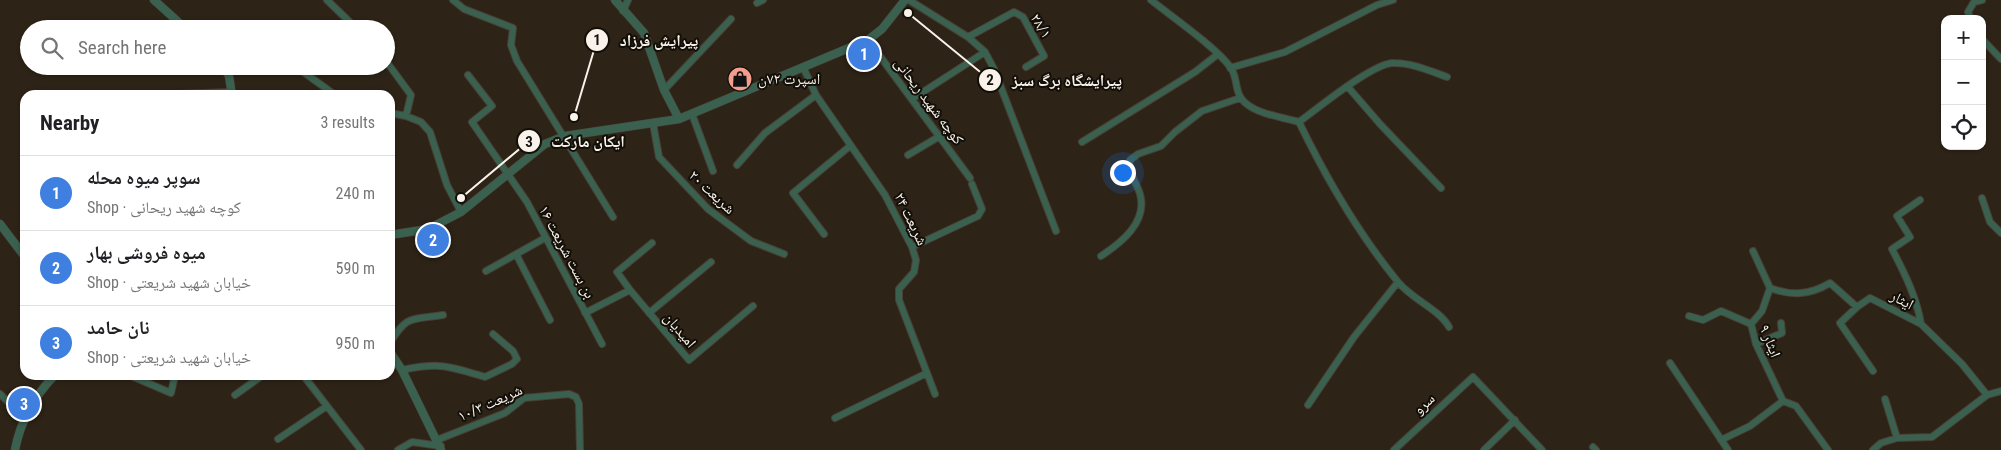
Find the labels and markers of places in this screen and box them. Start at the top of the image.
callout: پیرایش فرزاد [584,25,708,56]
pin: 1 [848,35,880,73]
callout: پیرایشگاه برگ سبز [977,65,1132,96]
shop icon: اسپرت ۷۲ن [727,66,753,92]
place label: اسپرت ۷۲ن [758,70,820,89]
callout: ایکان مارکت [517,126,635,157]
pin: 2 [417,221,449,259]
pin: 3 [8,385,40,423]

